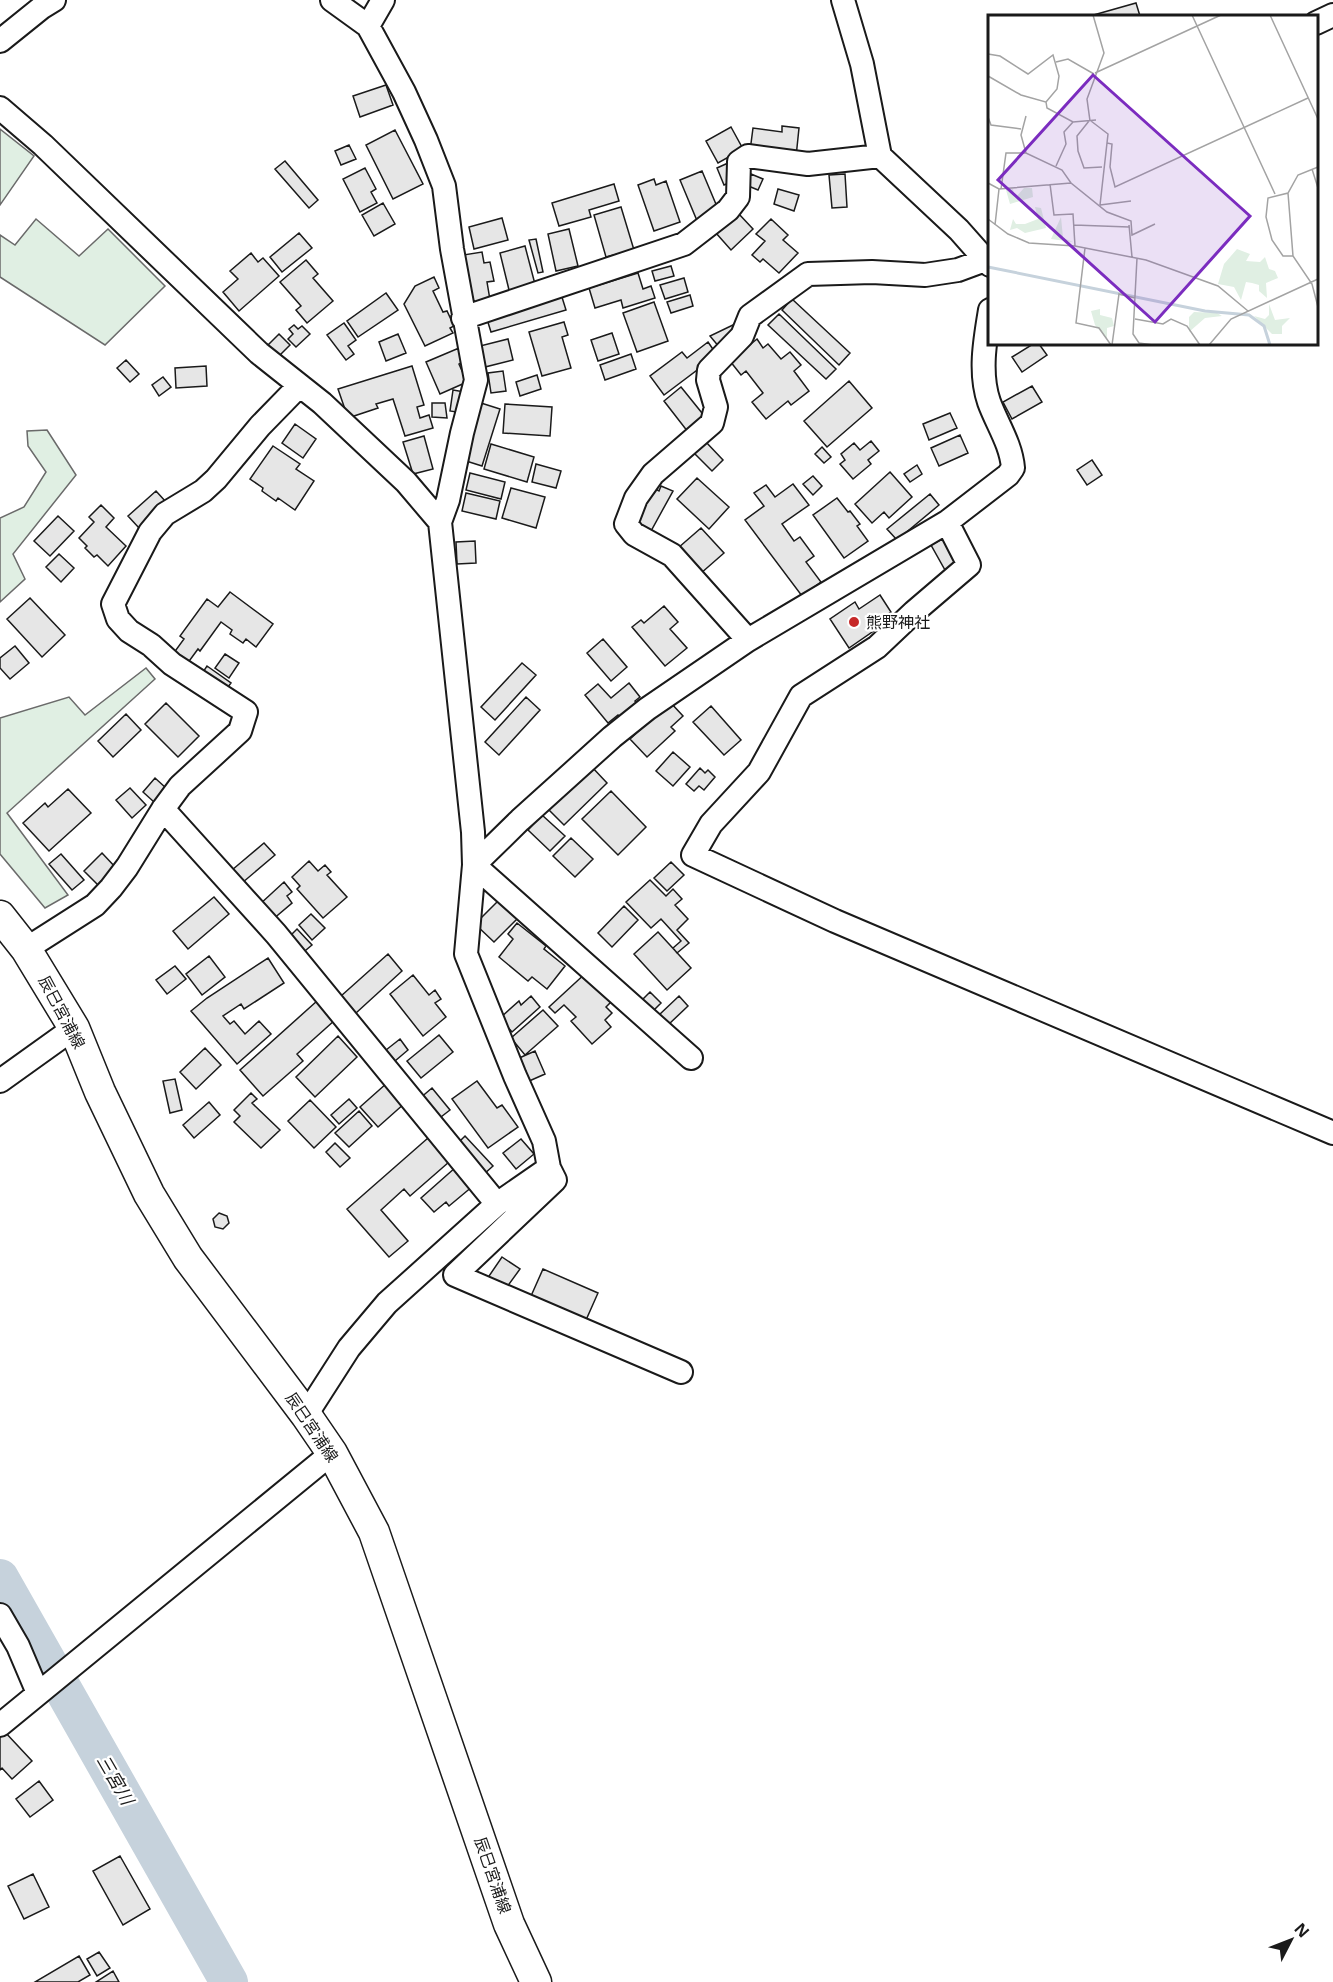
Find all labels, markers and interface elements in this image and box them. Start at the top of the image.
inset map [988,15,1318,345]
place label: 熊野神社 [866,611,930,633]
marker: 熊野神社 [847,615,861,629]
street label: 辰巳宮浦線 [34,972,90,1052]
street label: 辰巳宮浦線 [281,1388,343,1466]
water label: 三宮川 [92,1750,141,1811]
street label: 辰巳宮浦線 [470,1834,516,1916]
north arrow [1261,1910,1321,1970]
text: N [1290,1918,1315,1942]

